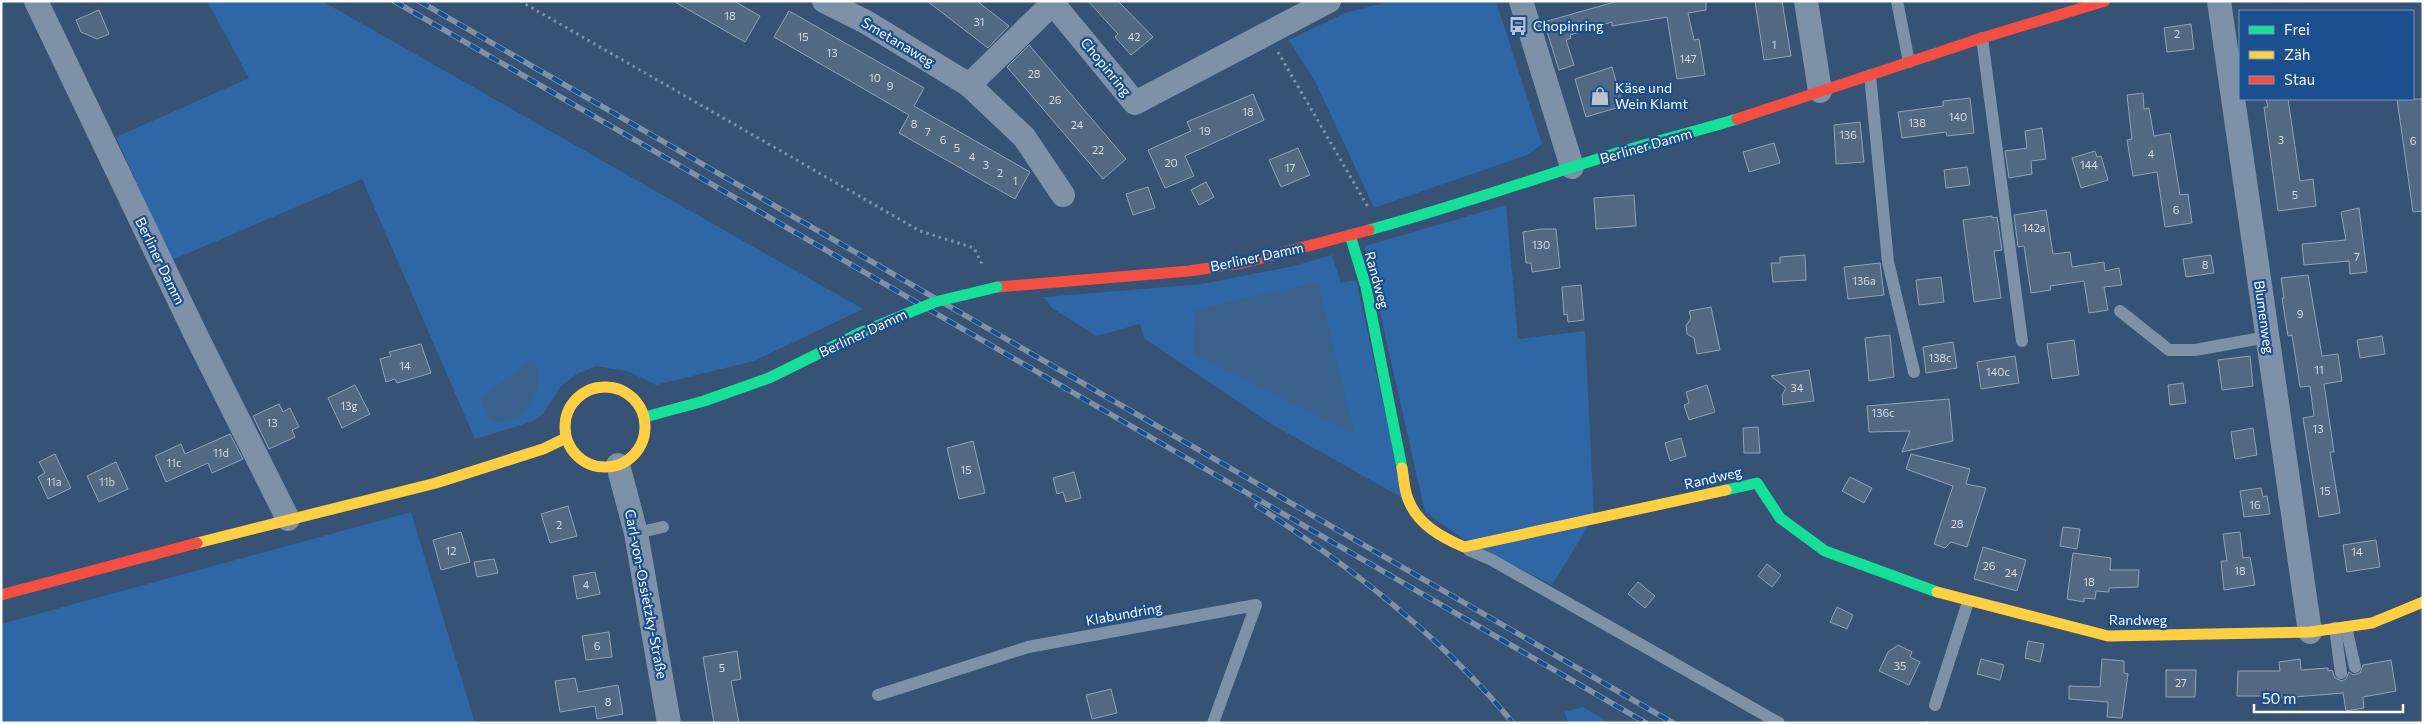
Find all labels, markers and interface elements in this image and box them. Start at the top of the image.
house number: 18 [724,9,736,22]
legend [2239,10,2414,100]
street label: Smetanaweg [859,13,938,70]
house number: 31 [974,15,984,28]
bus stop icon: Chopinring [1507,15,1529,37]
place label: Chopinring [1533,17,1604,34]
text: Frei [2284,20,2310,38]
house number: 2 [2174,27,2180,40]
house number: 15 [797,30,809,43]
house number: 42 [1128,30,1140,43]
street label: Chopinring [1078,34,1135,100]
house number: 1 [1772,38,1776,51]
text: Zäh [2284,45,2310,63]
house number: 13 [827,46,837,59]
house number: 147 [1680,52,1697,65]
house number: 28 [1028,67,1041,80]
text: Stau [2284,70,2315,88]
house number: 10 [869,71,881,84]
house number: 9 [887,79,894,92]
place label: Käse und Wein Klamt [1615,79,1688,112]
shop icon: Käse und Wein Klamt [1589,85,1611,107]
house number: 26 [1049,93,1062,106]
house number: 18 [1242,105,1254,118]
house number: 140 [1949,110,1967,123]
house number: 138 [1908,116,1926,129]
house number: 8 [911,117,918,130]
house number: 24 [1071,118,1084,131]
house number: 19 [1199,124,1211,137]
street label: Berliner Damm [1598,124,1694,167]
house number: 7 [925,125,931,138]
house number: 136 [1839,128,1857,141]
house number: 6 [940,133,947,146]
house number: 3 [2278,133,2284,146]
house number: 6 [2410,134,2417,147]
house number: 5 [954,141,960,154]
house number: 22 [1092,143,1104,156]
house number: 4 [2148,147,2155,160]
house number: 4 [969,150,976,163]
house number: 20 [1164,156,1178,169]
house number: 3 [983,158,989,171]
house number: 144 [2080,158,2098,171]
house number: 17 [1285,161,1295,174]
house number: 2 [997,166,1003,179]
house number: 1 [1013,174,1017,187]
house number: 5 [2292,188,2298,201]
house number: 6 [2173,203,2180,216]
street label: Berliner Damm [132,214,189,307]
house number: 142a [2023,221,2046,234]
street label: Berliner Damm [1209,238,1305,275]
house number: 130 [1532,238,1550,251]
street label: Randweg [1362,249,1393,311]
house number: 7 [2354,250,2360,263]
house number: 8 [2202,258,2209,271]
house number: 136a [1852,274,1876,287]
street label: Blumenweg [2251,279,2278,355]
street label: Berliner Damm [816,305,909,360]
house number: 9 [2297,307,2304,320]
house number: 138c [1928,351,1952,364]
house number: 14 [399,359,411,372]
house number: 11 [2314,363,2324,376]
house number: 140c [1986,365,2010,378]
house number: 34 [1791,381,1804,394]
house number: 13g [341,399,358,412]
house number: 136c [1871,406,1895,419]
house number: 13 [267,416,277,429]
house number: 13 [2313,422,2323,435]
house number: 11d [213,446,229,459]
house number: 11c [167,456,181,469]
house number: 15 [960,463,972,476]
street label: Randweg [1682,463,1744,492]
house number: 11a [46,475,62,488]
house number: 11b [99,475,115,488]
house number: 15 [2319,484,2331,497]
house number: 16 [2249,498,2261,511]
street label: Carl-von-Ossietzky-Straße [622,508,671,680]
house number: 28 [1951,517,1964,530]
house number: 2 [556,518,562,531]
house number: 12 [446,544,456,557]
house number: 14 [2351,545,2363,558]
house number: 26 [1983,559,1996,572]
house number: 18 [2234,564,2246,577]
house number: 24 [2005,566,2018,579]
house number: 18 [2083,575,2095,588]
house number: 4 [583,578,590,591]
street label: Klabundring [1084,598,1164,629]
street label: Randweg [2109,611,2168,628]
house number: 6 [594,639,601,652]
house number: 35 [1894,659,1906,672]
house number: 5 [719,661,725,674]
house number: 27 [2175,676,2187,689]
scale bar [2254,682,2403,714]
text: 50 m [2262,689,2296,707]
house number: 8 [605,695,612,708]

